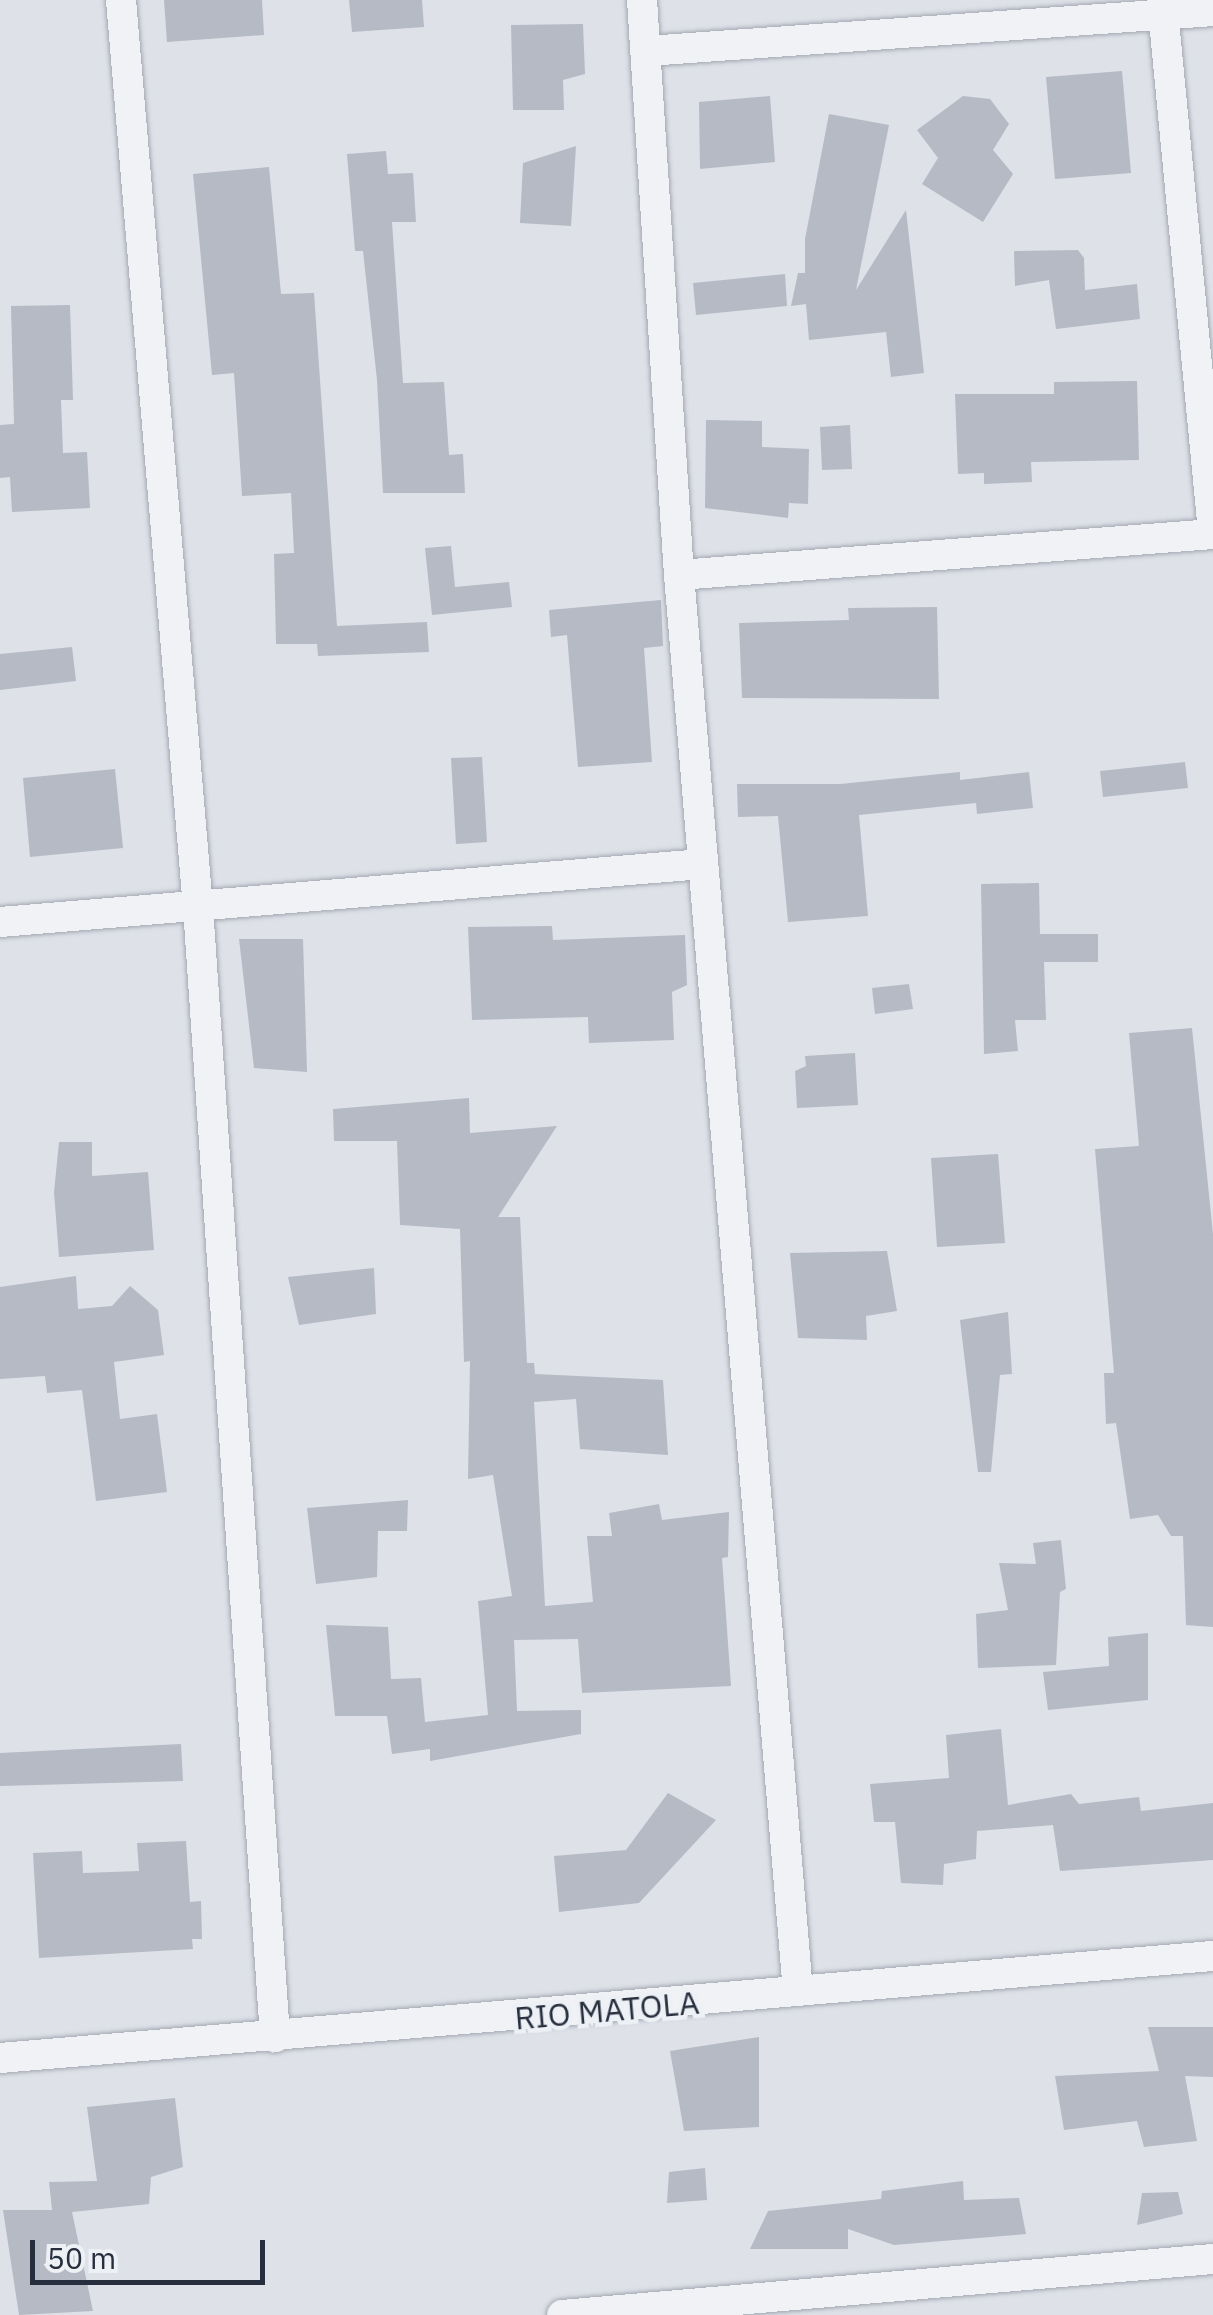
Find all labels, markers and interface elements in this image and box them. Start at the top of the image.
street label: RIO MATOLA [513,1983,701,2037]
scale bar [35,2220,270,2282]
text: 50 m [47,2238,116,2277]

